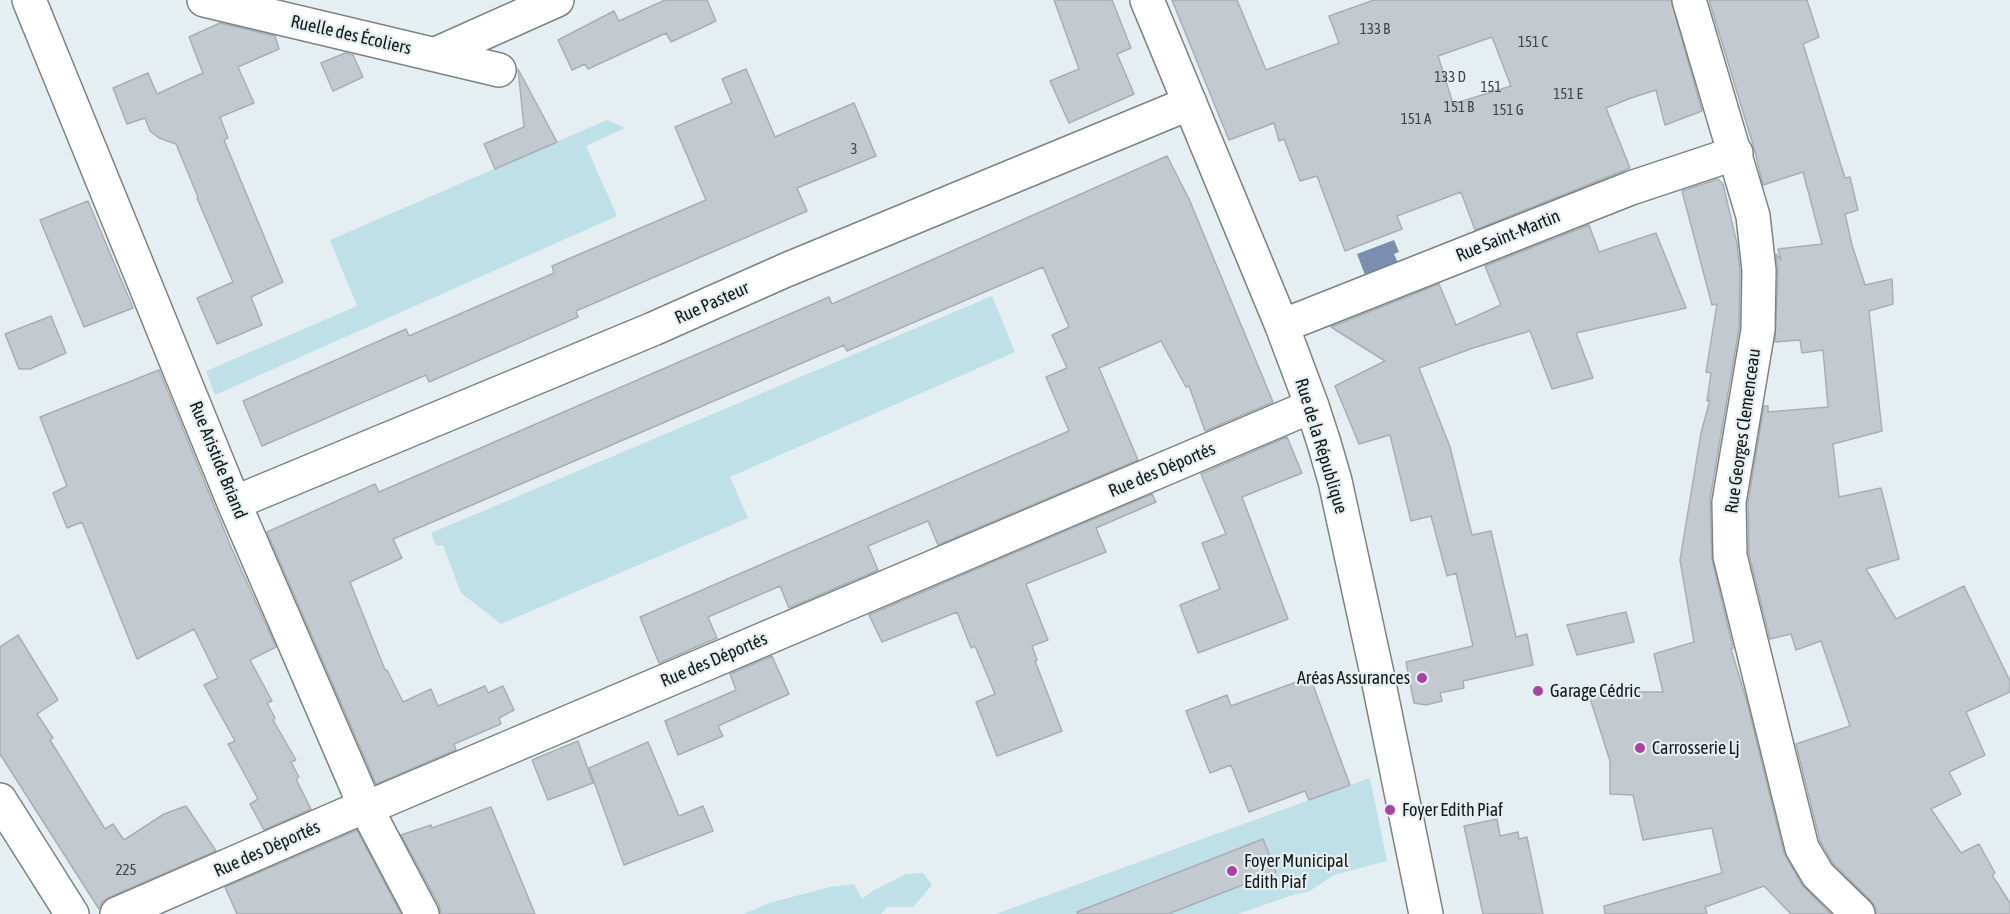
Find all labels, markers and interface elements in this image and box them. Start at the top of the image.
street label: Ruelle des Écoliers [289,11,413,59]
house number: 133 B [1360,20,1390,38]
house number: 151 C [1518,33,1548,51]
house number: 133 D [1434,68,1466,86]
house number: 151 [1480,78,1502,96]
house number: 151 E [1553,85,1583,103]
house number: 151 B [1444,98,1474,116]
house number: 151 G [1492,101,1524,119]
house number: 151 A [1401,110,1431,128]
house number: 3 [850,140,858,158]
street label: Rue Saint-Martin [1453,205,1563,267]
street label: Rue Pasteur [672,277,752,329]
street label: Rue Georges Clemenceau [1721,347,1765,515]
street label: Rue de la République [1290,376,1352,516]
street label: Rue Aristide Briand [185,398,251,522]
street label: Rue des Déportés [1105,438,1219,502]
street label: Rue des Déportés [657,628,771,692]
place label: Aréas Assurances [1297,667,1410,689]
marker: Aréas Assurances [1415,671,1429,685]
place label: Garage Cédric [1550,680,1640,702]
marker: Garage Cédric [1531,684,1545,698]
place label: Carrosserie Lj [1652,737,1740,759]
marker: Carrosserie Lj [1633,741,1647,755]
place label: Foyer Edith Piaf [1402,799,1503,821]
marker: Foyer Edith Piaf [1383,803,1397,817]
street label: Rue des Déportés [211,816,323,882]
place label: Foyer Municipal Edith Piaf [1244,850,1348,892]
house number: 225 [115,861,137,879]
marker: Foyer Municipal Edith Piaf [1225,864,1239,878]

